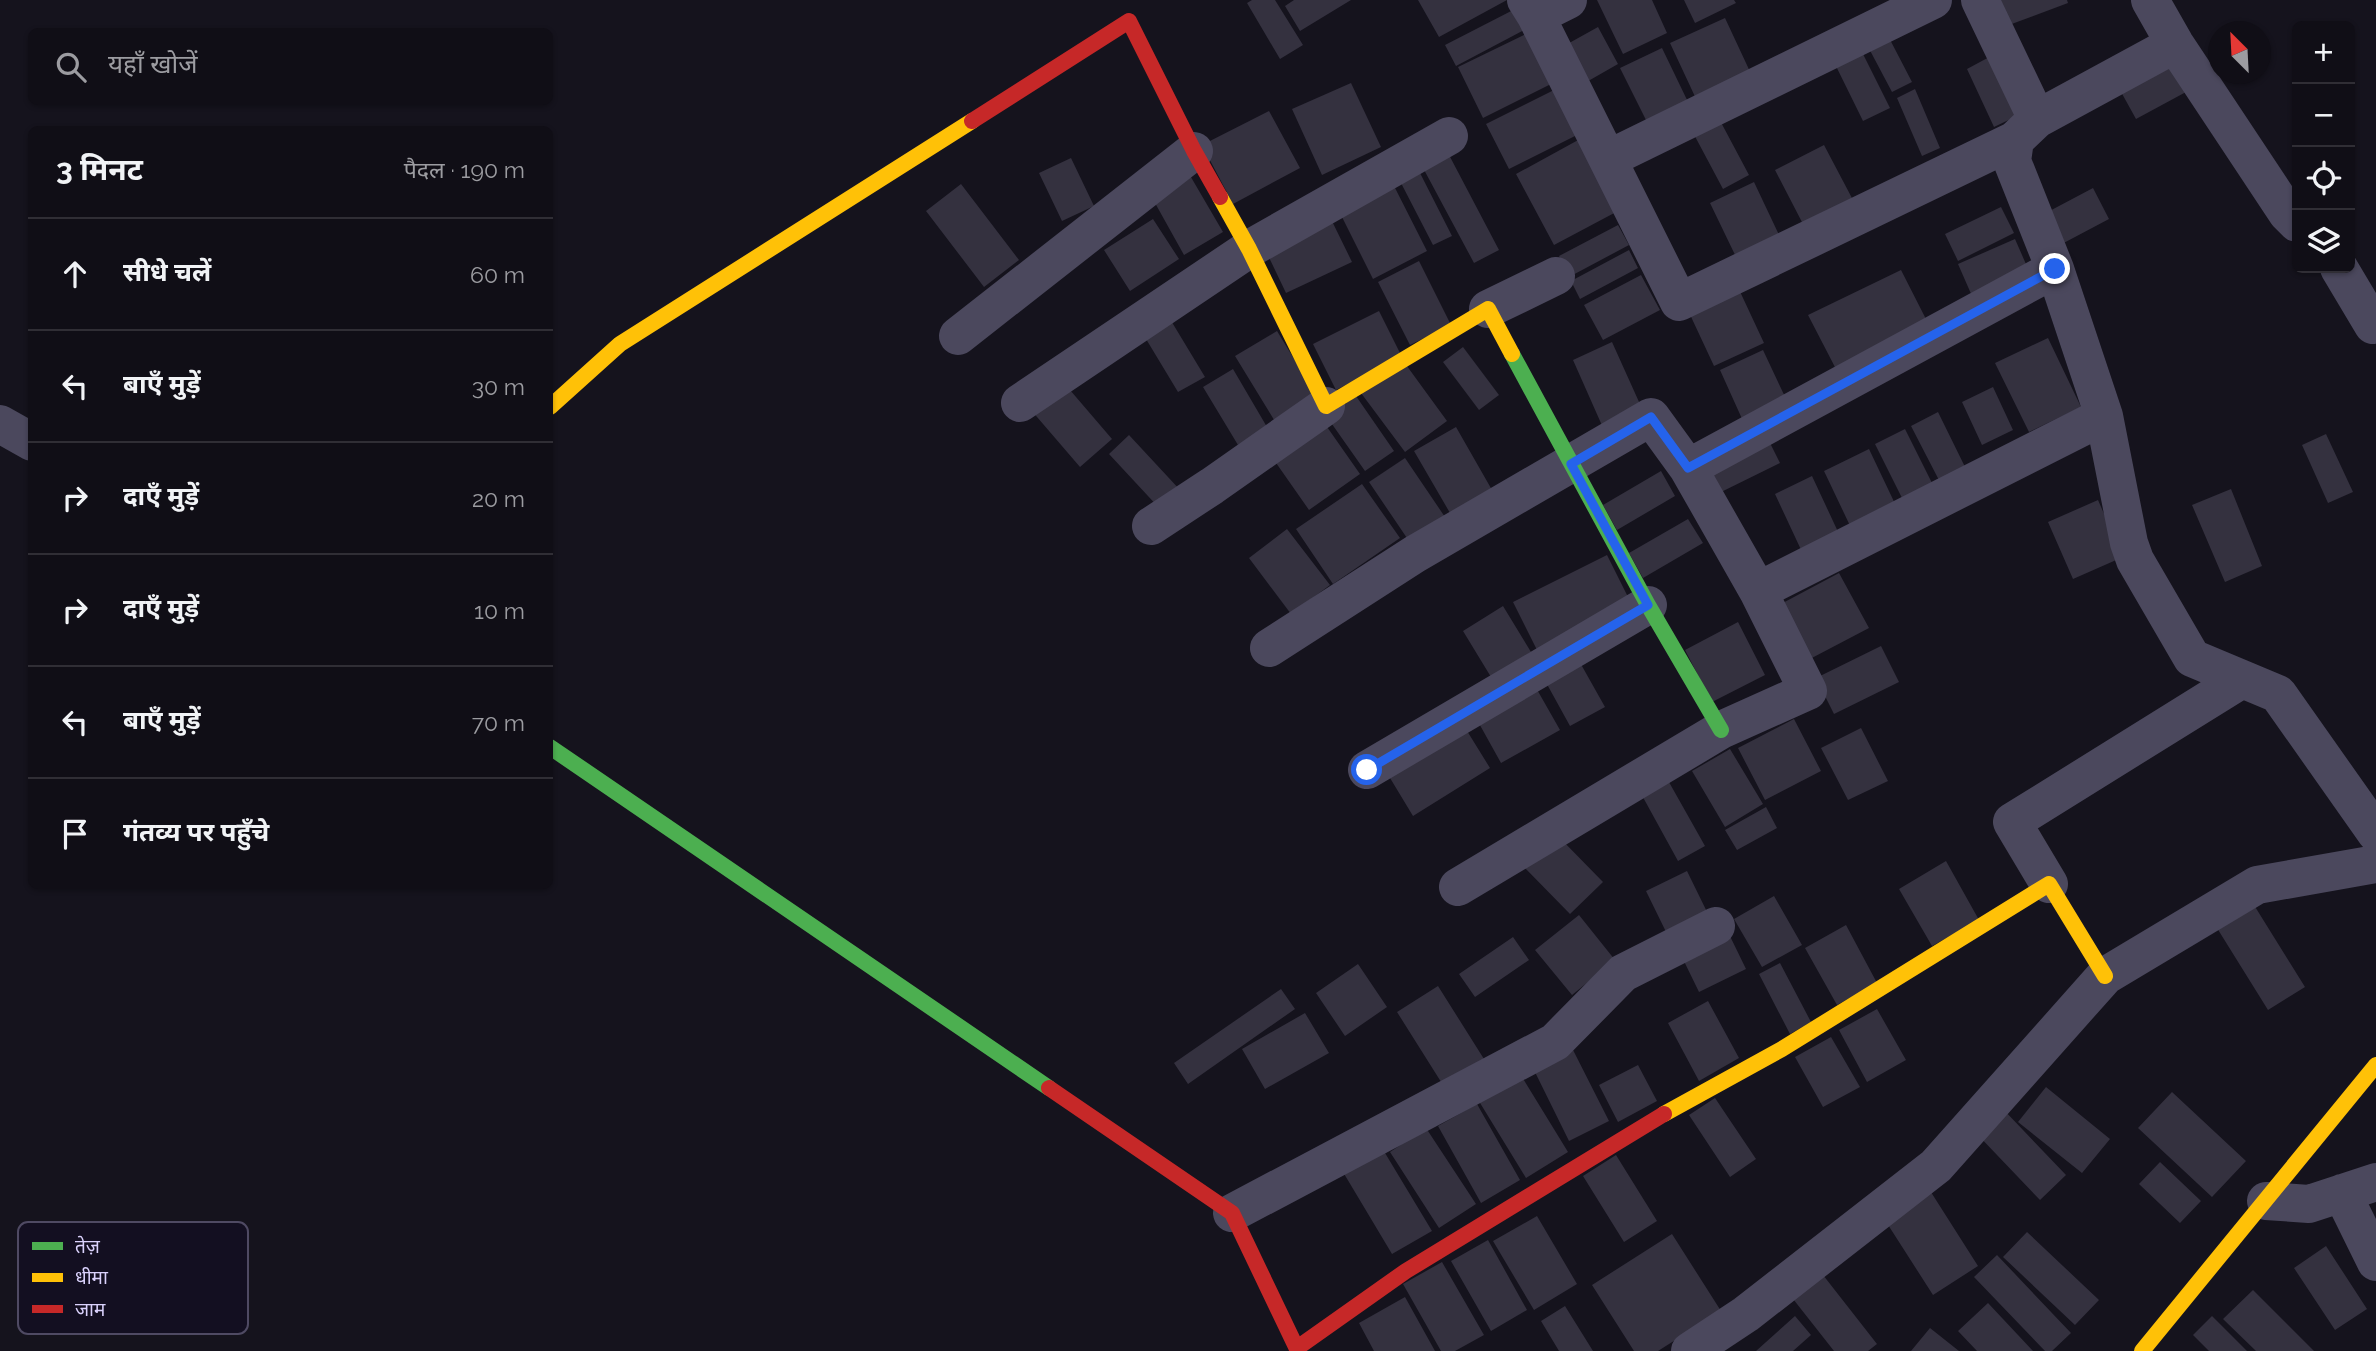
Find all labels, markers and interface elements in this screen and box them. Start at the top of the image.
north arrow [2208,21,2271,84]
map controls [2292,21,2355,273]
button: + [2292,21,2355,84]
search box [28,28,553,105]
icon: search [52,48,90,86]
text: यहाँ खोजें [108,49,198,79]
button: − [2292,84,2355,147]
button: locate [2292,147,2355,210]
text: 3 मिनट [56,152,143,187]
text: पैदल · 190 m [404,156,525,183]
button: layers [2292,210,2355,273]
route end [2039,253,2070,284]
icon: ahead [56,255,94,293]
text: सीधे चलें [123,257,211,287]
text: 60 m [470,261,525,288]
icon: left [56,367,94,405]
text: बाएँ मुड़ें [123,369,201,399]
text: 30 m [472,373,525,400]
icon: right [56,479,94,517]
text: दाएँ मुड़ें [123,481,199,511]
text: 20 m [472,485,525,512]
icon: right [56,591,94,629]
text: दाएँ मुड़ें [123,593,199,623]
text: 10 m [474,597,525,624]
icon: left [56,703,94,741]
text: बाएँ मुड़ें [123,705,201,735]
text: 70 m [472,709,525,736]
route start [1351,754,1382,785]
icon: arrive [56,815,94,853]
text: गंतव्य पर पहुँचे [123,817,269,847]
legend [18,1222,248,1334]
text: तेज़ [75,1235,101,1257]
text: धीमा [75,1266,109,1288]
text: जाम [75,1298,106,1320]

